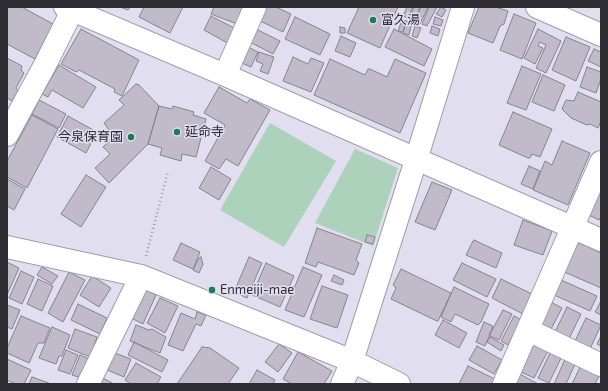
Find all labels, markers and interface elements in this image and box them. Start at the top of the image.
place label: 富久湯 [381,12,420,28]
marker: 富久湯 [368,15,378,25]
place label: 延命寺 [185,124,224,140]
marker: 延命寺 [172,127,182,137]
place label: 今泉保育園 [58,129,123,145]
marker: 今泉保育園 [126,132,136,142]
place label: Enmeiji-mae [220,282,294,298]
marker: Enmeiji-mae [207,285,217,295]

